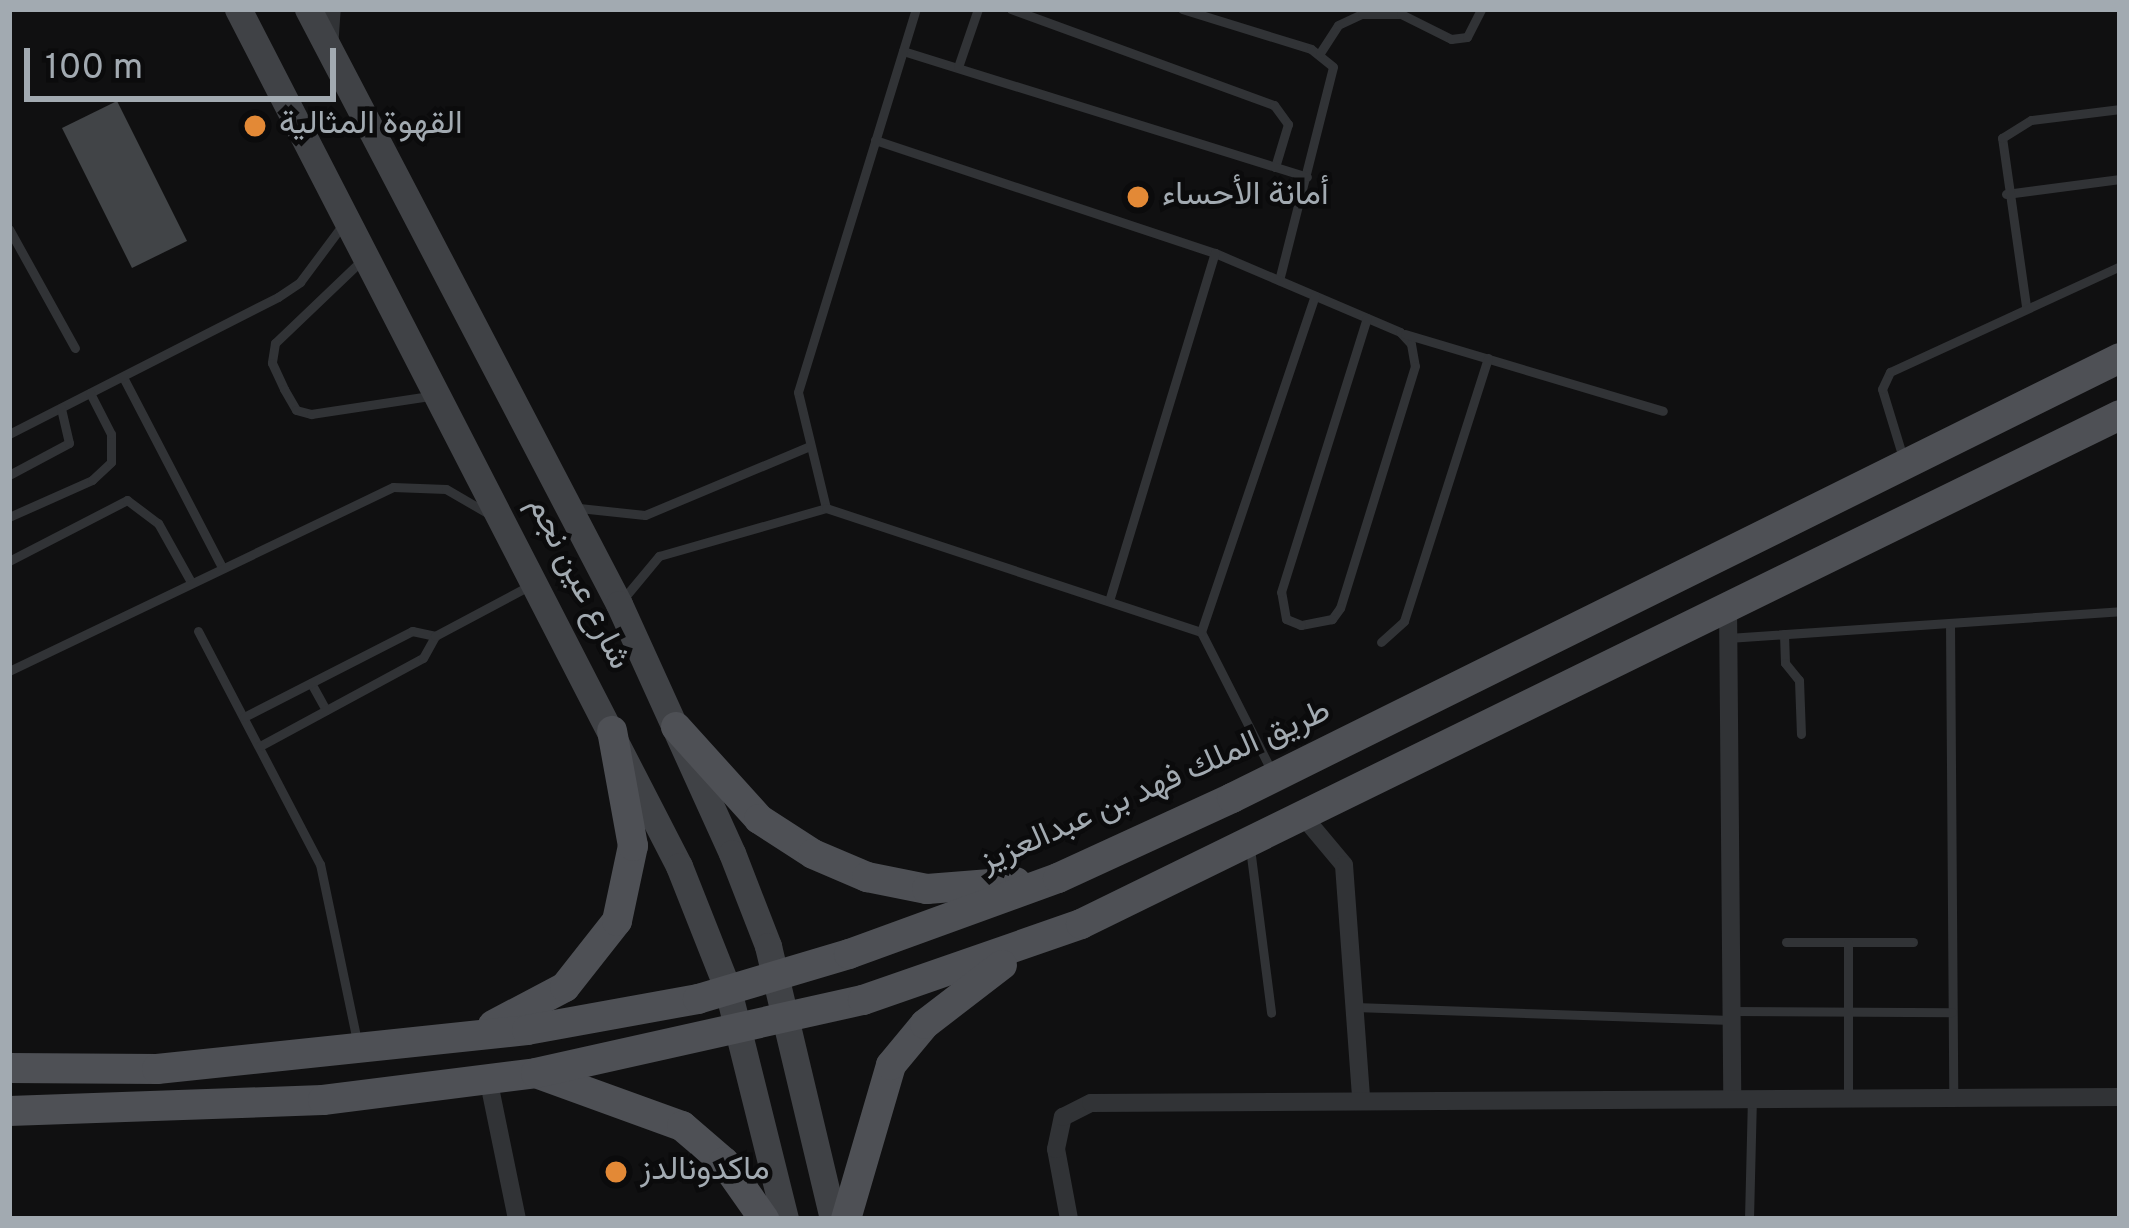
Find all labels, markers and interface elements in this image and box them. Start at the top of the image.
scale bar [30,24,342,98]
text: 100 m [45,46,143,92]
place label: القهوة المثالية [279,106,463,146]
marker: القهوة المثالية [242,113,268,139]
place label: أمانة الأحساء [1162,177,1329,217]
marker: أمانة الأحساء [1125,184,1151,210]
street label: شارع عين نجم [516,491,638,677]
street label: طريق الملك فهد بن عبدالعزيز [975,693,1337,883]
place label: ماكدونالدز [640,1152,769,1192]
marker: ماكدونالدز [603,1159,629,1185]

